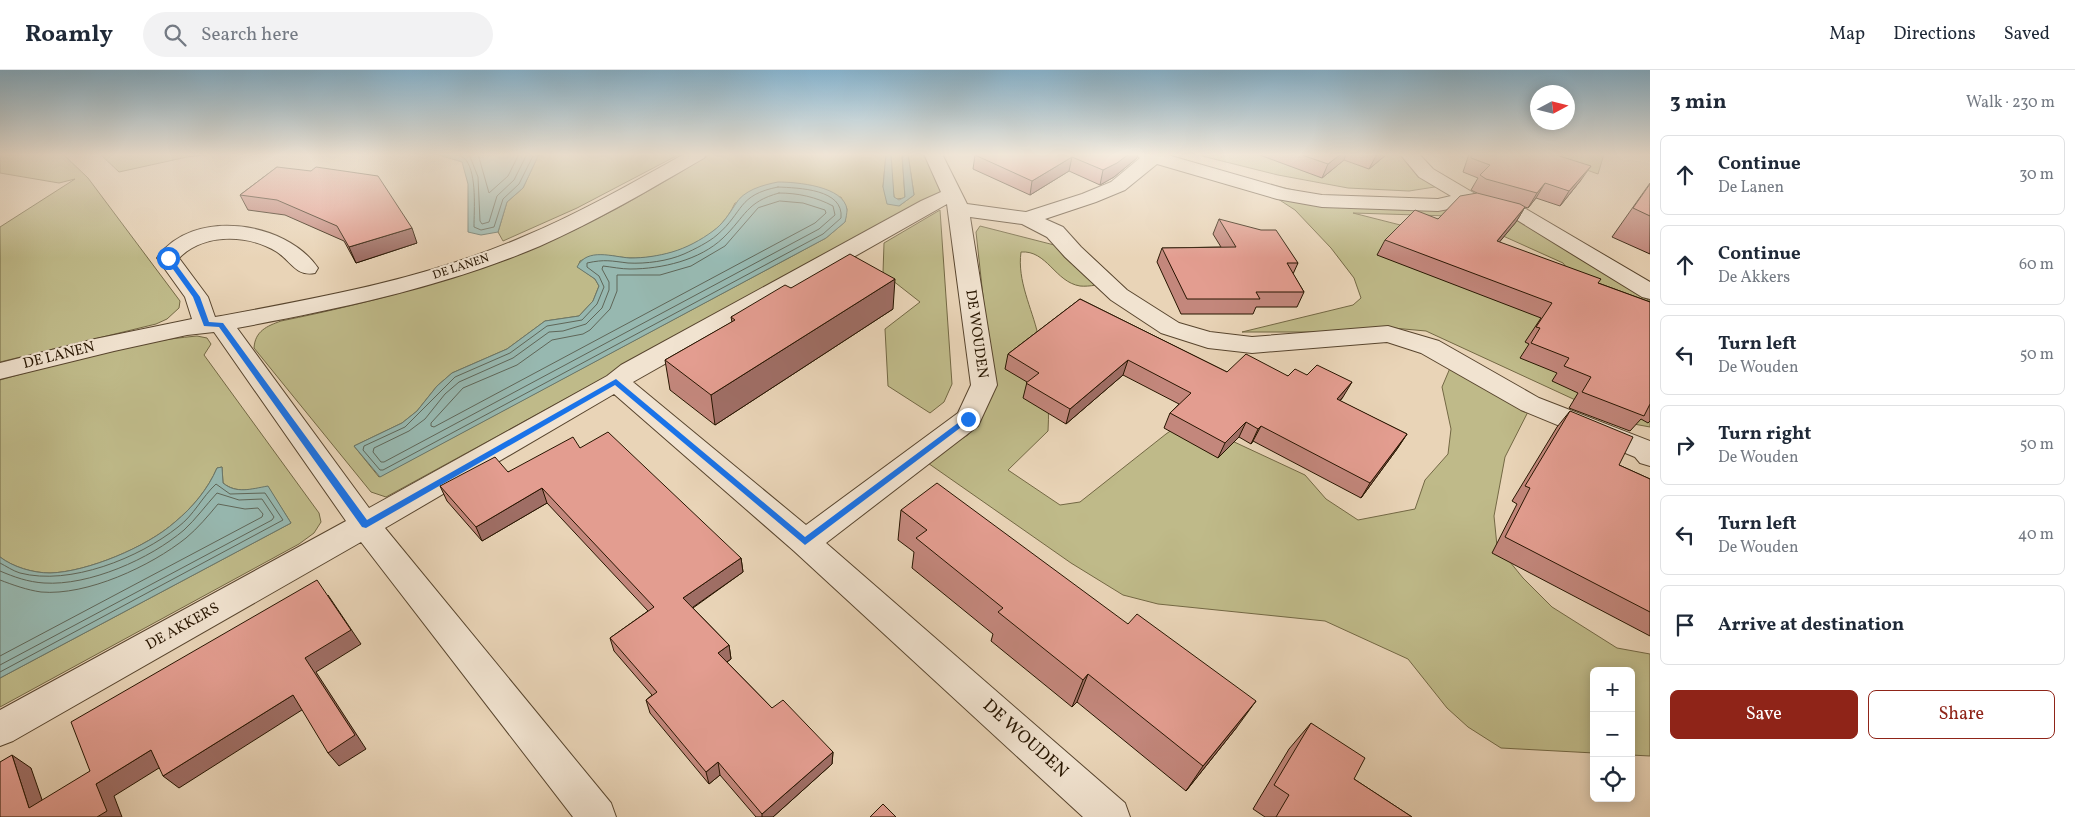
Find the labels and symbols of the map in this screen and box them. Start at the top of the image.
north arrow [1530,85,1575,130]
route start [157,247,180,270]
street label: DE LANEN [431,250,491,284]
street label: DE WOUDEN [959,288,993,380]
street label: DE LANEN [21,337,97,375]
route end [957,408,980,431]
street label: DE AKKERS [142,598,224,656]
street label: DE WOUDEN [977,694,1073,784]

